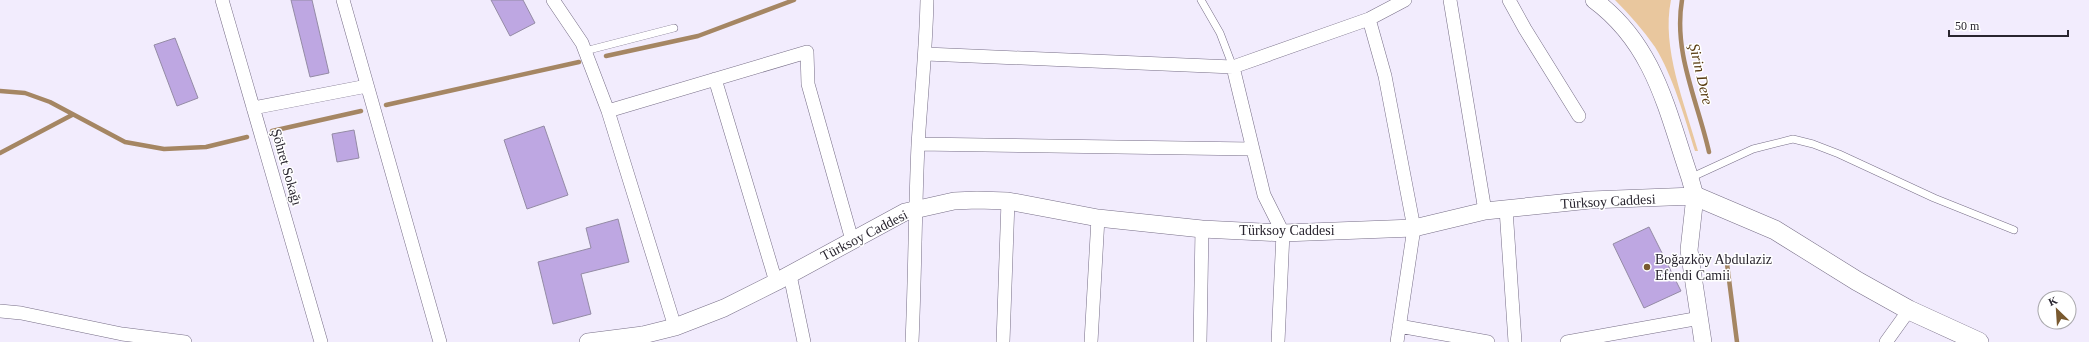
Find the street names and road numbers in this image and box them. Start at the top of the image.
street label: Şöhret Sokağı [268,127,305,207]
street label: Türksoy Caddesi [1560,192,1656,211]
street label: Türksoy Caddesi [818,207,910,264]
street label: Türksoy Caddesi [1239,223,1335,238]

